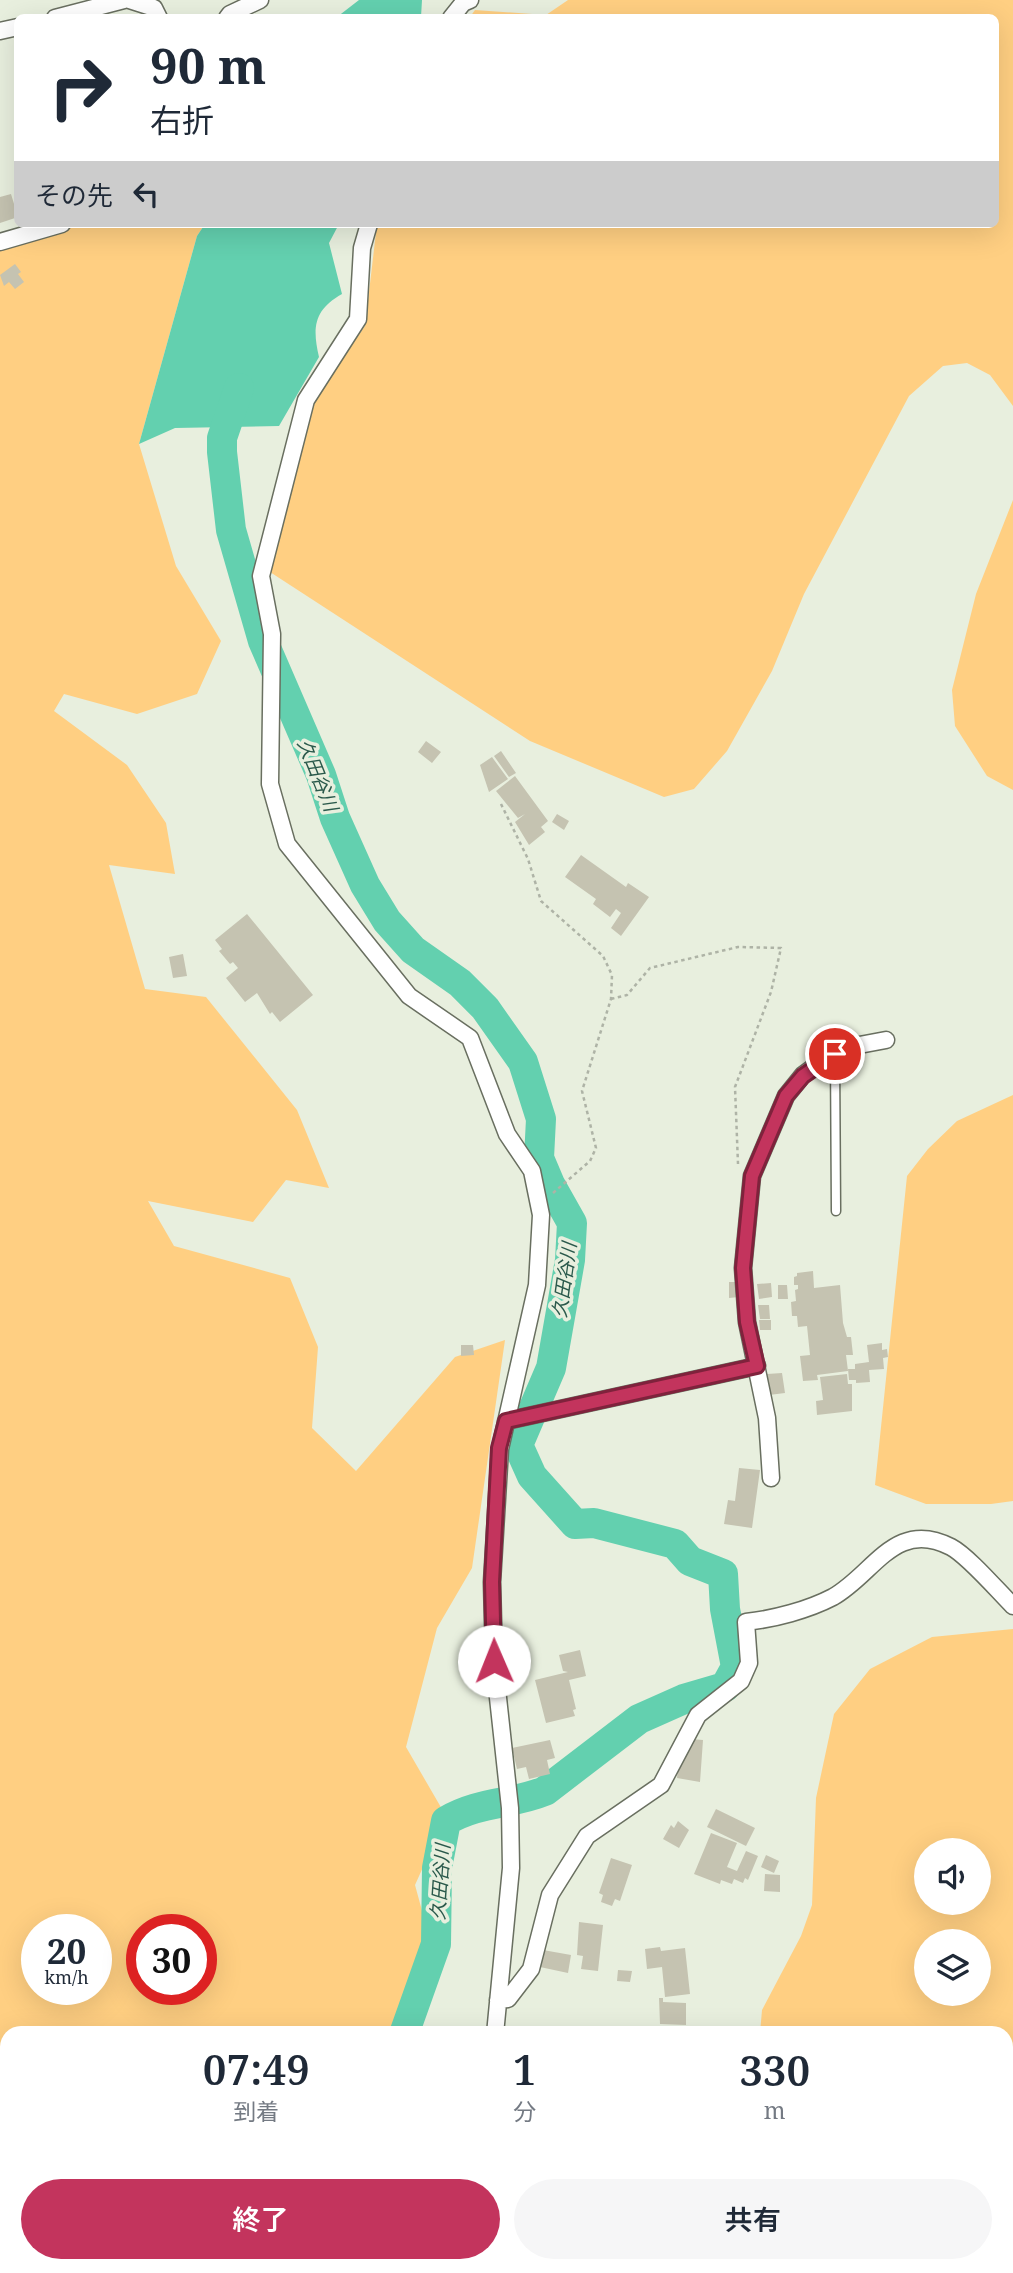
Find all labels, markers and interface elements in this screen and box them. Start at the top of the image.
text: 90 m [150,32,266,98]
icon: right [35,42,126,133]
text: 右折 [150,98,214,141]
icon: left [127,175,165,213]
text: その先 [35,177,113,213]
water label: 久田谷川 [292,735,345,817]
pin [805,1024,865,1084]
icon: arrive [816,1035,854,1073]
water label: 久田谷川 [546,1239,582,1319]
position arrow [457,1624,531,1698]
map controls [914,1838,991,2006]
button: sound [914,1838,991,1915]
water label: 久田谷川 [424,1841,456,1921]
speed limit sign: 30 [126,1914,217,2005]
text: 20 [47,1927,86,1974]
button: layers [914,1929,991,2006]
text: km/h [44,1965,89,1989]
text: 07:49 [203,2040,310,2097]
text: 1 [513,2040,536,2097]
text: 330 [739,2041,810,2098]
text: m [764,2094,786,2126]
text: 到着 [233,2095,279,2127]
text: 分 [513,2095,536,2127]
button: 終了 [21,2179,500,2259]
button: 共有 [514,2179,992,2259]

